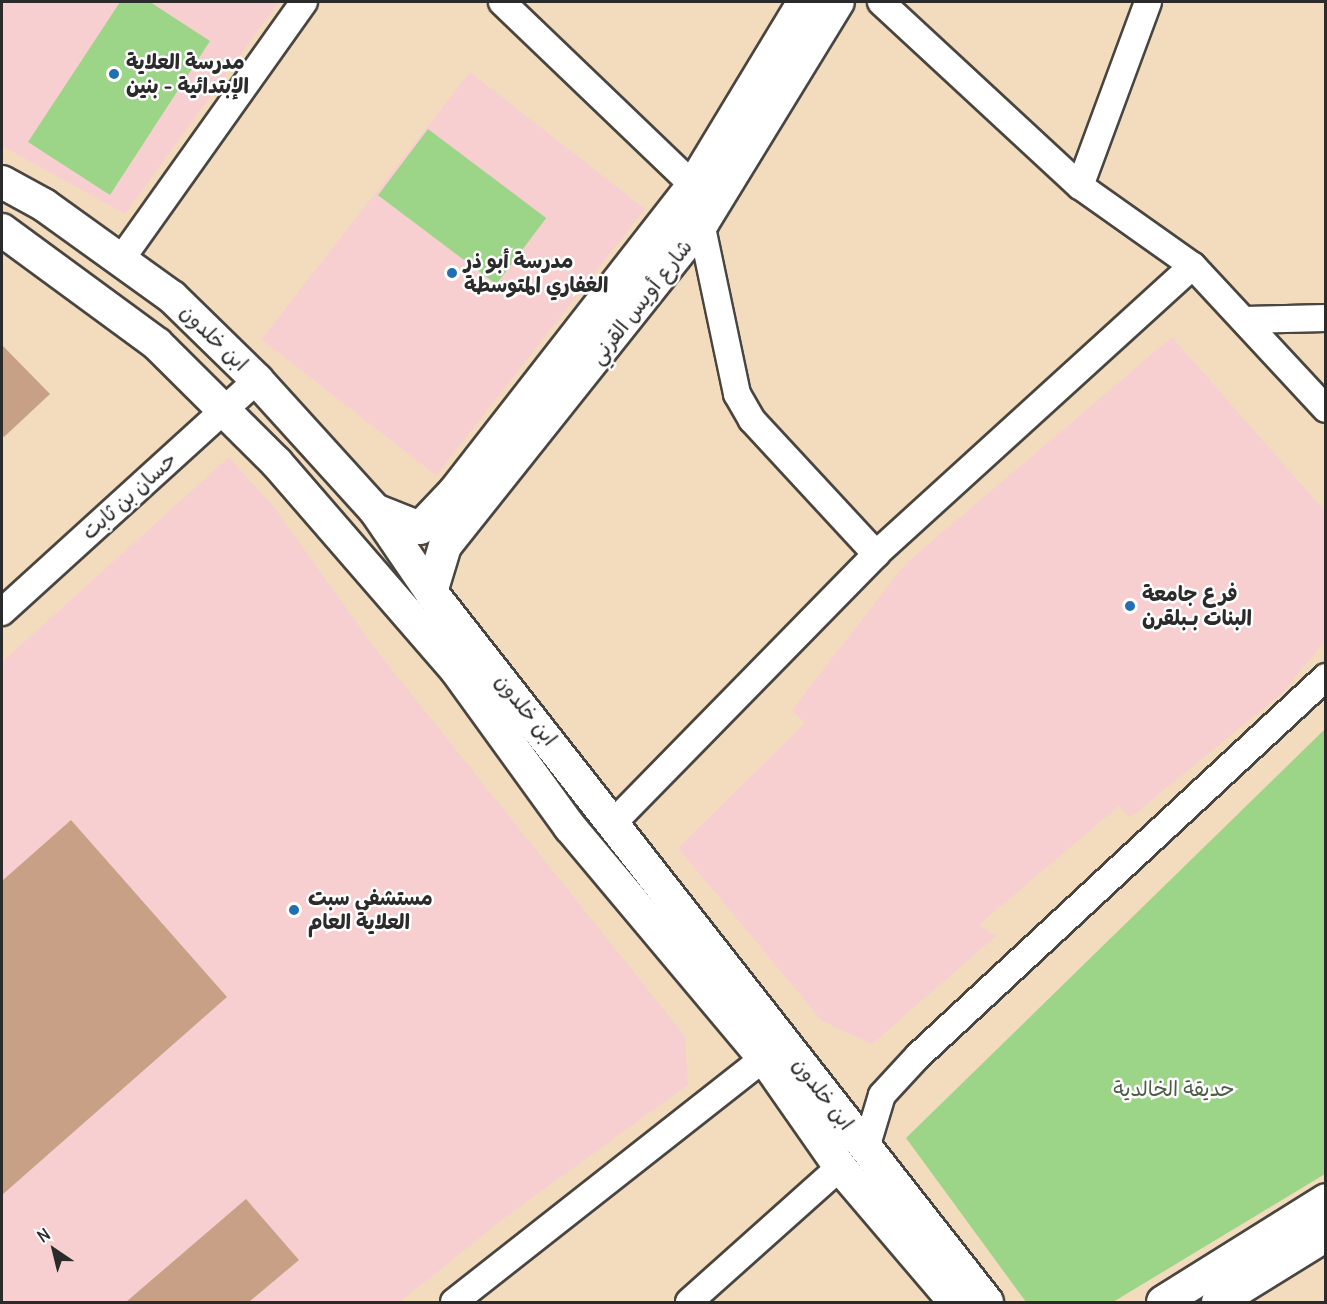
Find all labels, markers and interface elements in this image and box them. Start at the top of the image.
place label: مدرسة العلاية الإبتدائية - بنين [126,49,249,99]
marker: مدرسة العلاية الإبتدائية - بنين [107,67,121,81]
street label: شارع أويس القرني [585,235,697,369]
place label: مدرسة أبو ذر الغفاري المتوسطة [464,248,608,298]
marker: مدرسة أبو ذر الغفاري المتوسطة [445,266,459,280]
street label: ابن خلدون [175,299,253,377]
street label: حسان بن ثابت [77,447,181,545]
place label: فرع جامعة البنات بـبلقرن [1142,581,1252,631]
marker: فرع جامعة البنات بـبلقرن [1123,599,1137,613]
street label: ابن خلدون [489,669,563,751]
place label: مستشفى سبت العلاية العام [308,885,433,935]
marker: مستشفى سبت العلاية العام [285,901,303,919]
street label: ابن خلدون [787,1053,859,1135]
park label: حديقة الخالدية [1113,1076,1235,1102]
north arrow [24,1220,84,1280]
text: N [33,1224,54,1247]

